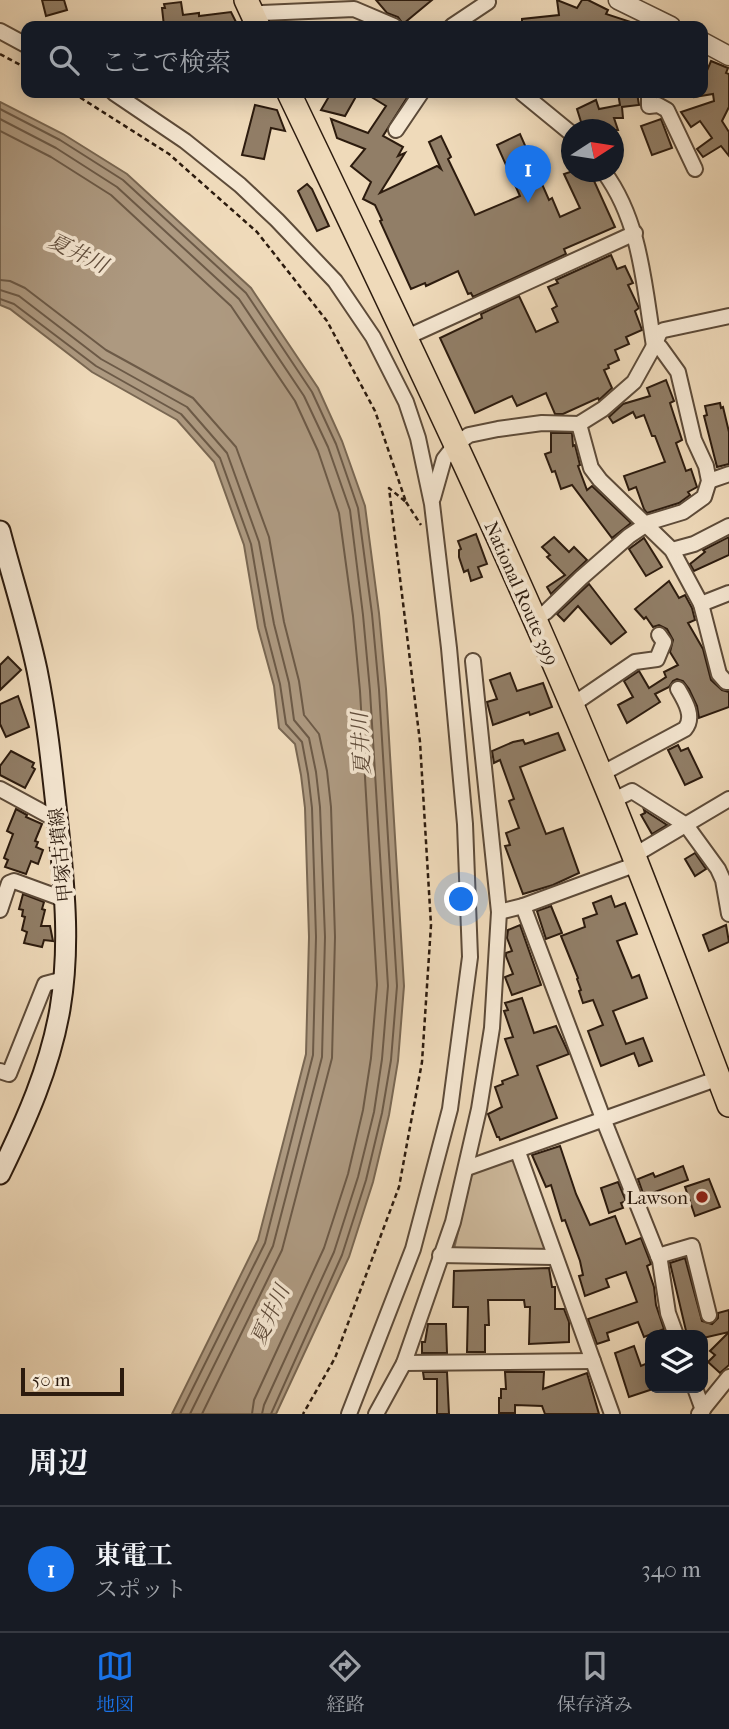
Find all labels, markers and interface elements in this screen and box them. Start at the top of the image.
search box [21,21,708,98]
icon: search [45,41,83,79]
text: ここで検索 [101,47,231,78]
north arrow [561,119,624,182]
pin: 1 [505,145,551,203]
water label: 夏井川 [44,228,113,278]
street label: National Route 399 [479,518,563,669]
water label: 夏井川 [347,710,375,776]
street label: 甲塚古墳線 [45,806,77,903]
your location [444,882,478,916]
place label: Lawson [626,1187,688,1209]
marker: Lawson [694,1189,710,1205]
water label: 夏井川 [246,1280,295,1349]
map controls [645,1330,708,1393]
button: layers [645,1330,708,1393]
scale bar [21,1365,124,1397]
text: 50 m [32,1369,71,1391]
text: 周辺 [28,1446,88,1481]
text: 東電工 [95,1540,173,1571]
text: 1 [47,1556,55,1583]
text: 340 m [641,1556,701,1583]
text: スポット [95,1576,187,1603]
tab: 地図 [96,1647,134,1716]
tab: 経路 [326,1647,365,1716]
tab: 保存済み [557,1647,633,1716]

